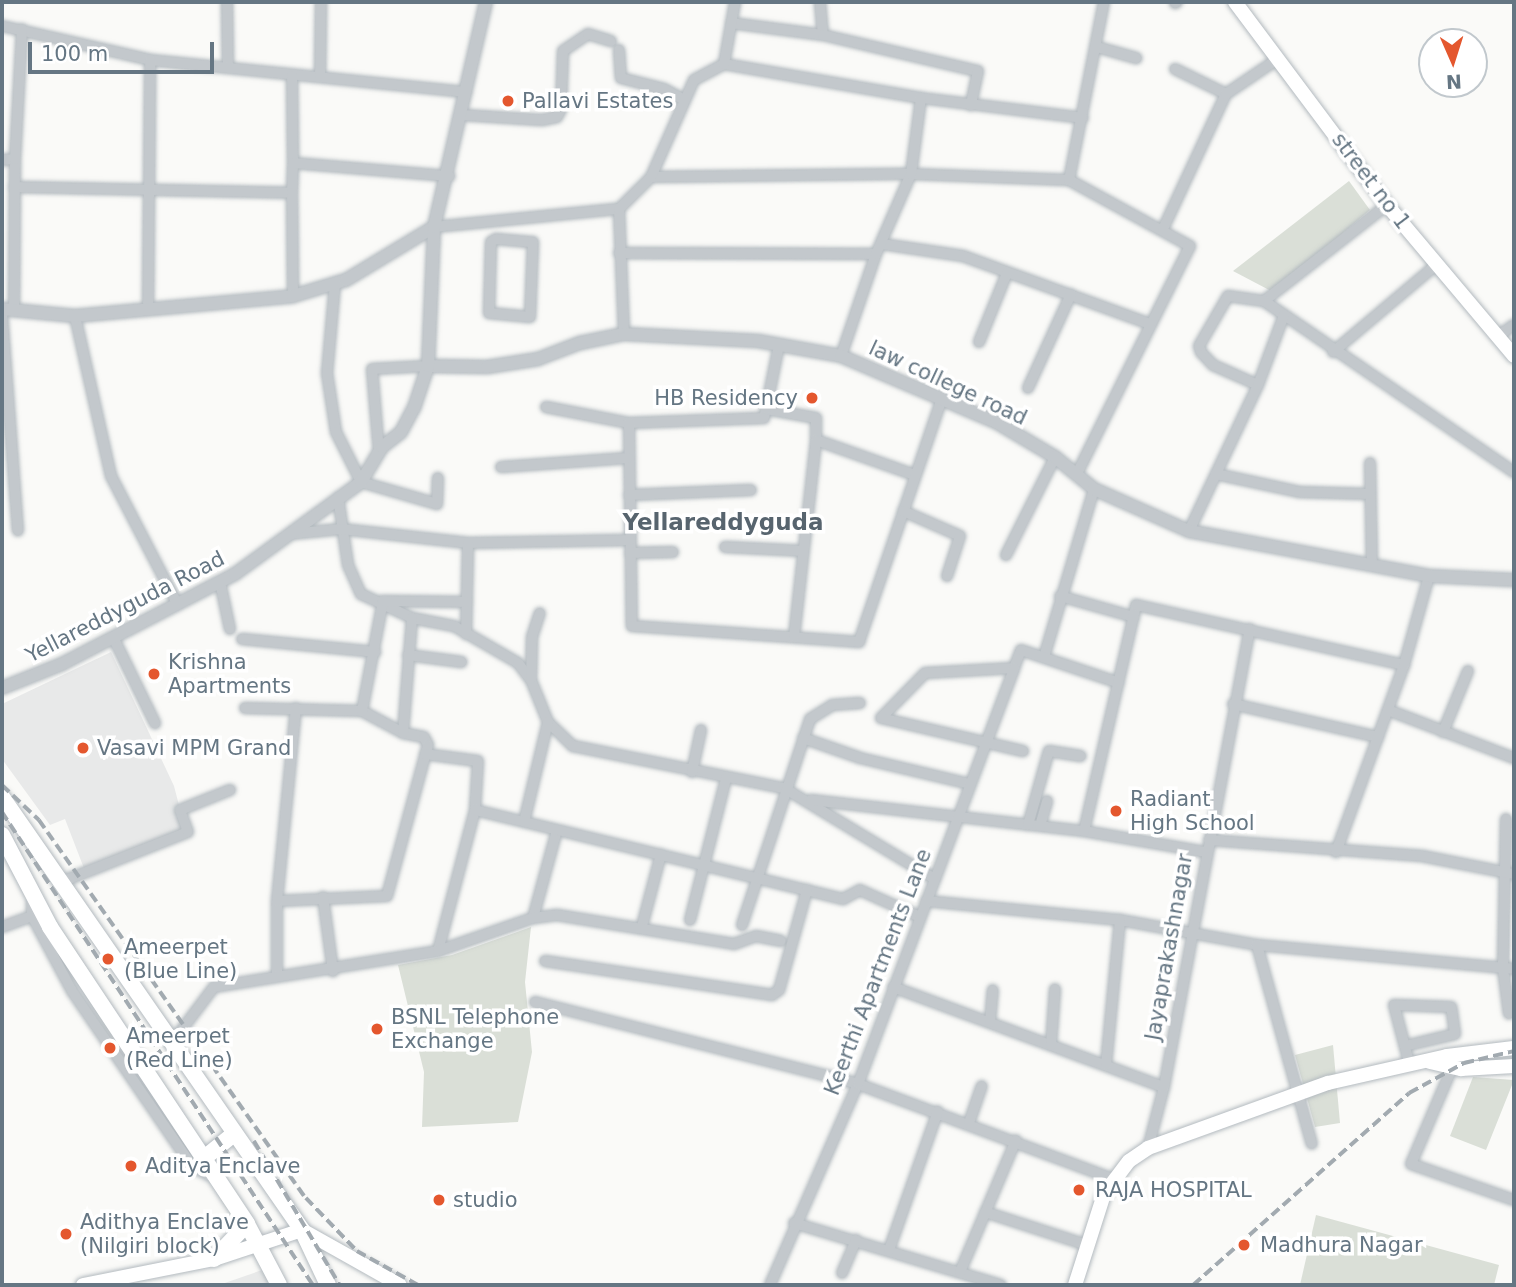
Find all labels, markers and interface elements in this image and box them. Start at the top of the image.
scale bar [32,28,217,72]
north arrow [1418,28,1488,98]
text: 100 m [41,42,108,66]
text: N [1445,71,1463,93]
place label: Pallavi Estates [522,88,673,114]
marker: Pallavi Estates [500,93,516,109]
street label: street no 1 [1327,128,1415,234]
street label: law college road [865,335,1031,431]
place label: HB Residency [654,385,798,411]
marker: HB Residency [804,390,820,406]
district label: Yellareddyguda [622,508,824,536]
street label: Yellareddyguda Road [21,546,229,668]
place label: Krishna Apartments [168,649,291,699]
marker: Krishna Apartments [146,666,162,682]
place label: Vasavi MPM Grand [97,735,291,761]
marker: Vasavi MPM Grand [75,740,91,756]
place label: Radiant High School [1130,786,1255,836]
marker: Radiant High School [1108,803,1124,819]
street label: Keerthi Apartments Lane [819,845,937,1099]
street label: Jayaprakashnagar [1140,852,1198,1042]
place label: Ameerpet (Blue Line) [124,934,237,984]
marker: Ameerpet (Blue Line) [98,949,118,969]
place label: BSNL Telephone Exchange [391,1004,559,1054]
marker: BSNL Telephone Exchange [369,1021,385,1037]
place label: Ameerpet (Red Line) [126,1023,233,1073]
marker: Ameerpet (Red Line) [100,1038,120,1058]
place label: Aditya Enclave [145,1153,301,1179]
marker: Aditya Enclave [123,1158,139,1174]
place label: RAJA HOSPITAL [1095,1177,1252,1203]
marker: RAJA HOSPITAL [1069,1180,1089,1200]
place label: studio [453,1187,517,1213]
marker: studio [431,1192,447,1208]
place label: Adithya Enclave (Nilgiri block) [80,1209,249,1259]
marker: Adithya Enclave (Nilgiri block) [58,1226,74,1242]
place label: Madhura Nagar [1260,1232,1423,1258]
marker: Madhura Nagar [1234,1235,1254,1255]

